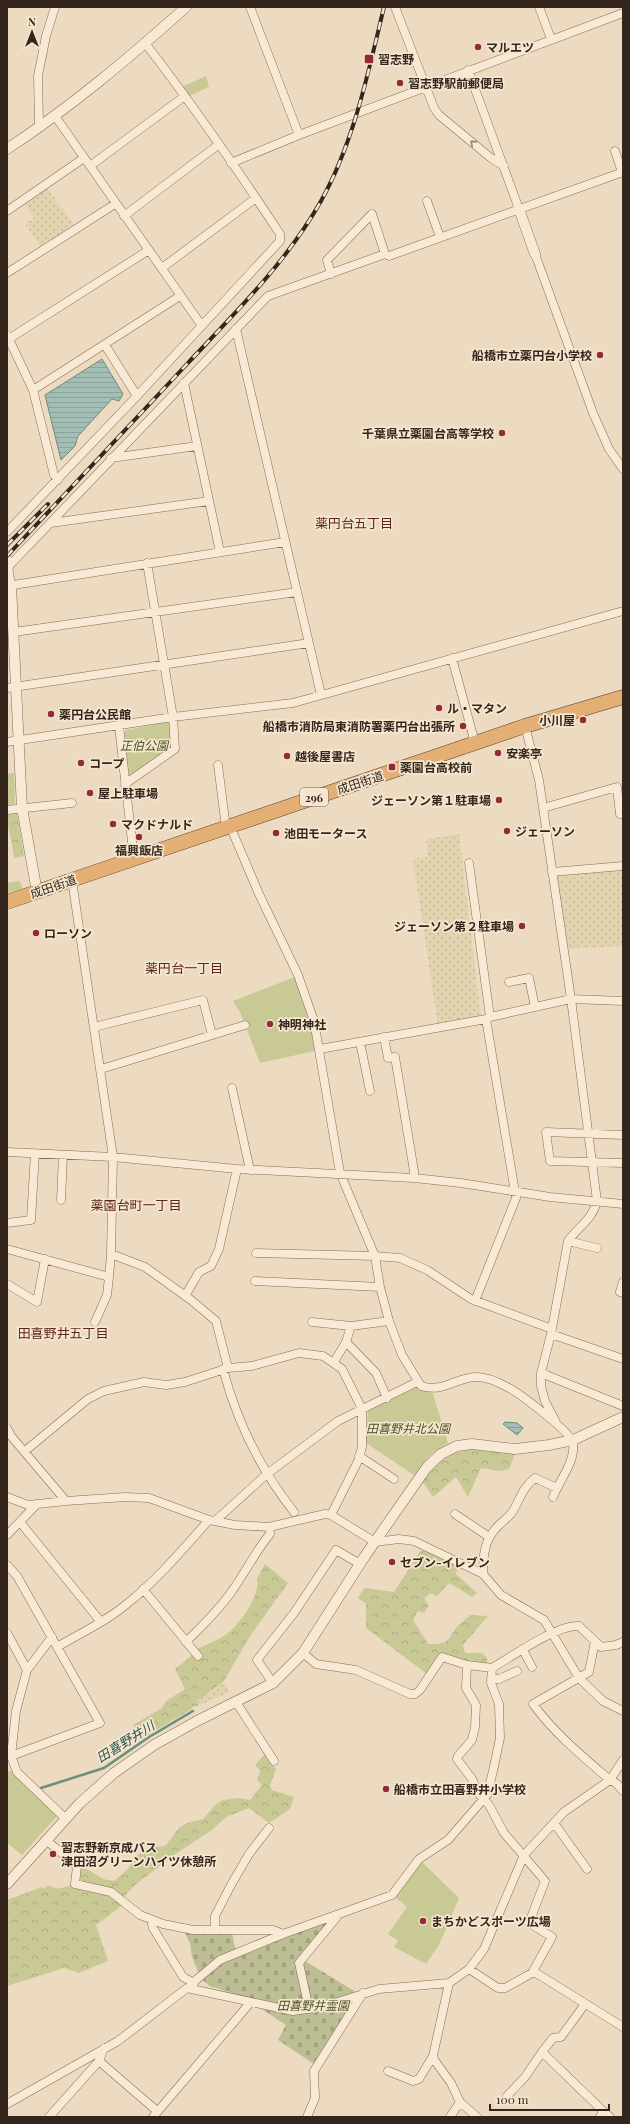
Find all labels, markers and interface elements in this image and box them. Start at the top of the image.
north arrow [12,12,52,52]
text: N [28,14,36,29]
place label: マルエツ [486,39,534,55]
marker: マルエツ [473,42,483,52]
place label: 習志野 [378,51,414,67]
marker: 習志野 [363,53,375,65]
place label: 習志野駅前郵便局 [408,75,504,91]
marker: 習志野駅前郵便局 [395,78,405,88]
one-way arrow [470,140,477,147]
place label: 船橋市立薬円台小学校 [472,347,592,363]
marker: 船橋市立薬円台小学校 [595,350,605,360]
place label: 千葉県立薬園台高等学校 [362,425,494,441]
marker: 千葉県立薬園台高等学校 [497,428,507,438]
district label: 薬円台五丁目 [315,514,393,531]
place label: ル・マタン [447,700,507,716]
marker: ル・マタン [434,703,444,713]
place label: 薬円台公民館 [59,706,131,722]
marker: 薬円台公民館 [46,709,56,719]
place label: 小川屋 [539,712,575,728]
marker: 小川屋 [578,715,588,725]
place label: 船橋市消防局東消防署薬円台出張所 [263,718,455,734]
marker: 船橋市消防局東消防署薬円台出張所 [458,721,468,731]
park label: 正伯公園 [120,737,170,753]
place label: 安楽亭 [506,745,542,761]
place label: 越後屋書店 [295,748,355,764]
marker: 安楽亭 [493,748,503,758]
marker: 越後屋書店 [282,751,292,761]
place label: コープ [89,755,124,771]
marker: コープ [76,758,86,768]
place label: 薬園台高校前 [400,759,472,775]
marker: 薬園台高校前 [387,762,397,772]
street label: 成田街道 [335,767,385,797]
place label: 屋上駐車場 [98,785,158,801]
marker: 屋上駐車場 [85,788,95,798]
road number: 296 [300,788,328,806]
place label: ジェーソン第１駐車場 [371,792,491,808]
marker: ジェーソン第１駐車場 [494,795,504,805]
place label: マクドナルド [121,816,193,832]
marker: マクドナルド [108,819,118,829]
place label: ジェーソン [515,823,575,839]
place label: 池田モータース [284,825,367,841]
marker: ジェーソン [502,826,512,836]
marker: 池田モータース [271,828,281,838]
marker: 福興飯店 [134,832,144,842]
place label: 福興飯店 [115,842,163,858]
street label: 成田街道 [28,871,78,901]
place label: ジェーソン第２駐車場 [394,918,514,934]
marker: ジェーソン第２駐車場 [517,921,527,931]
place label: ローソン [44,925,92,941]
marker: ローソン [31,928,41,938]
district label: 薬円台一丁目 [145,959,223,976]
place label: 神明神社 [278,1016,326,1032]
marker: 神明神社 [265,1019,275,1029]
district label: 薬園台町一丁目 [90,1196,182,1213]
district label: 田喜野井五丁目 [17,1324,109,1341]
park label: 田喜野井北公園 [366,1420,452,1436]
place label: セブン-イレブン [400,1554,490,1570]
marker: セブン-イレブン [387,1557,397,1567]
water label: 田喜野井川 [93,1716,159,1765]
place label: 船橋市立田喜野井小学校 [394,1781,526,1797]
marker: 船橋市立田喜野井小学校 [381,1784,391,1794]
place label: 習志野新京成バス 津田沼グリーンハイツ休憩所 [61,1839,216,1869]
marker: 習志野新京成バス 津田沼グリーンハイツ休憩所 [48,1849,58,1859]
place label: まちかどスポーツ広場 [431,1913,551,1929]
marker: まちかどスポーツ広場 [418,1916,428,1926]
park label: 田喜野井霊園 [277,1997,351,2013]
scale bar [490,2086,609,2112]
text: 100 m [496,2091,529,2107]

